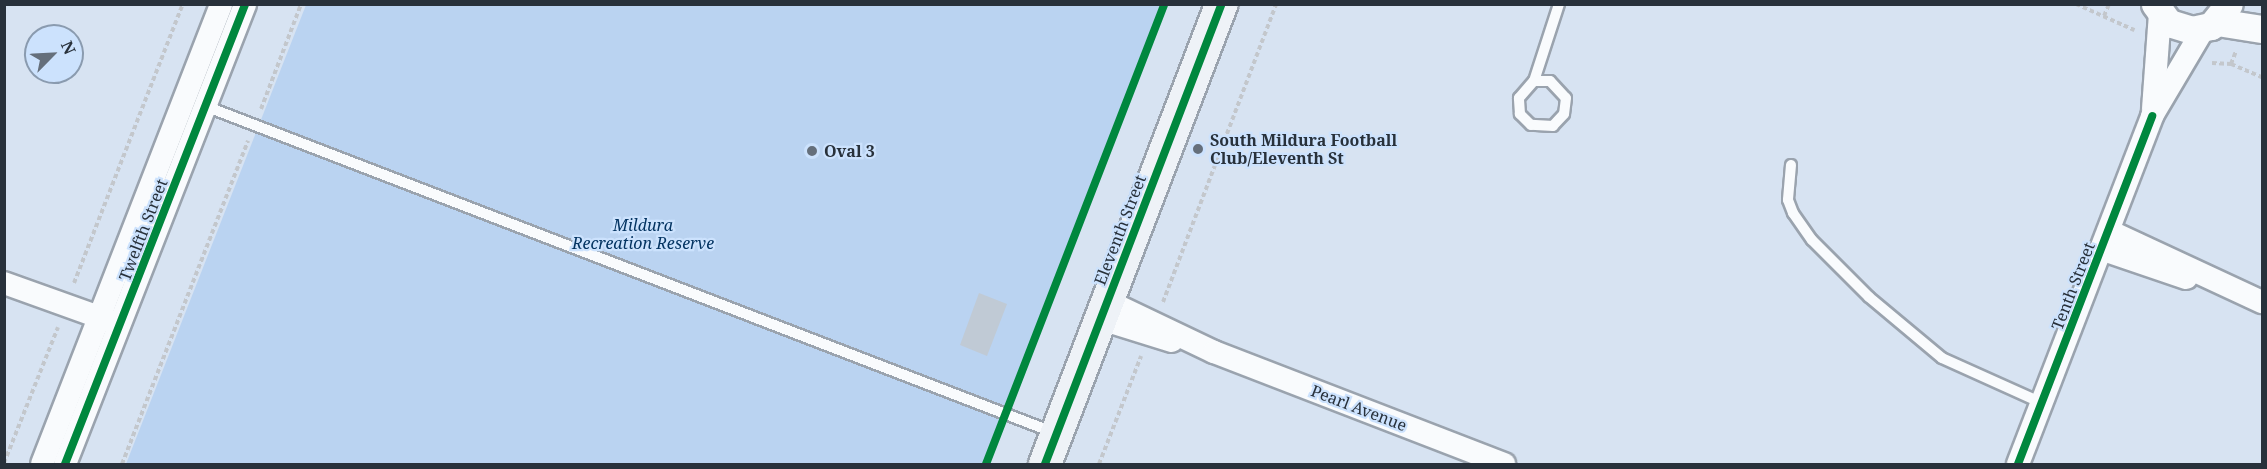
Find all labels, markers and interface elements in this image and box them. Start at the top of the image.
north arrow [24,24,84,84]
text: N [56,37,81,58]
place label: South Mildura Football Club/Eleventh St [1210,130,1397,168]
place label: Oval 3 [824,141,875,161]
marker: South Mildura Football Club/Eleventh St [1191,142,1205,156]
marker: Oval 3 [805,144,819,158]
street label: Eleventh Street [1090,172,1150,288]
street label: Twelfth Street [115,176,171,284]
park label: Mildura Recreation Reserve [572,215,714,253]
street label: Tenth Street [2047,239,2099,333]
street label: Pearl Avenue [1308,381,1410,435]

